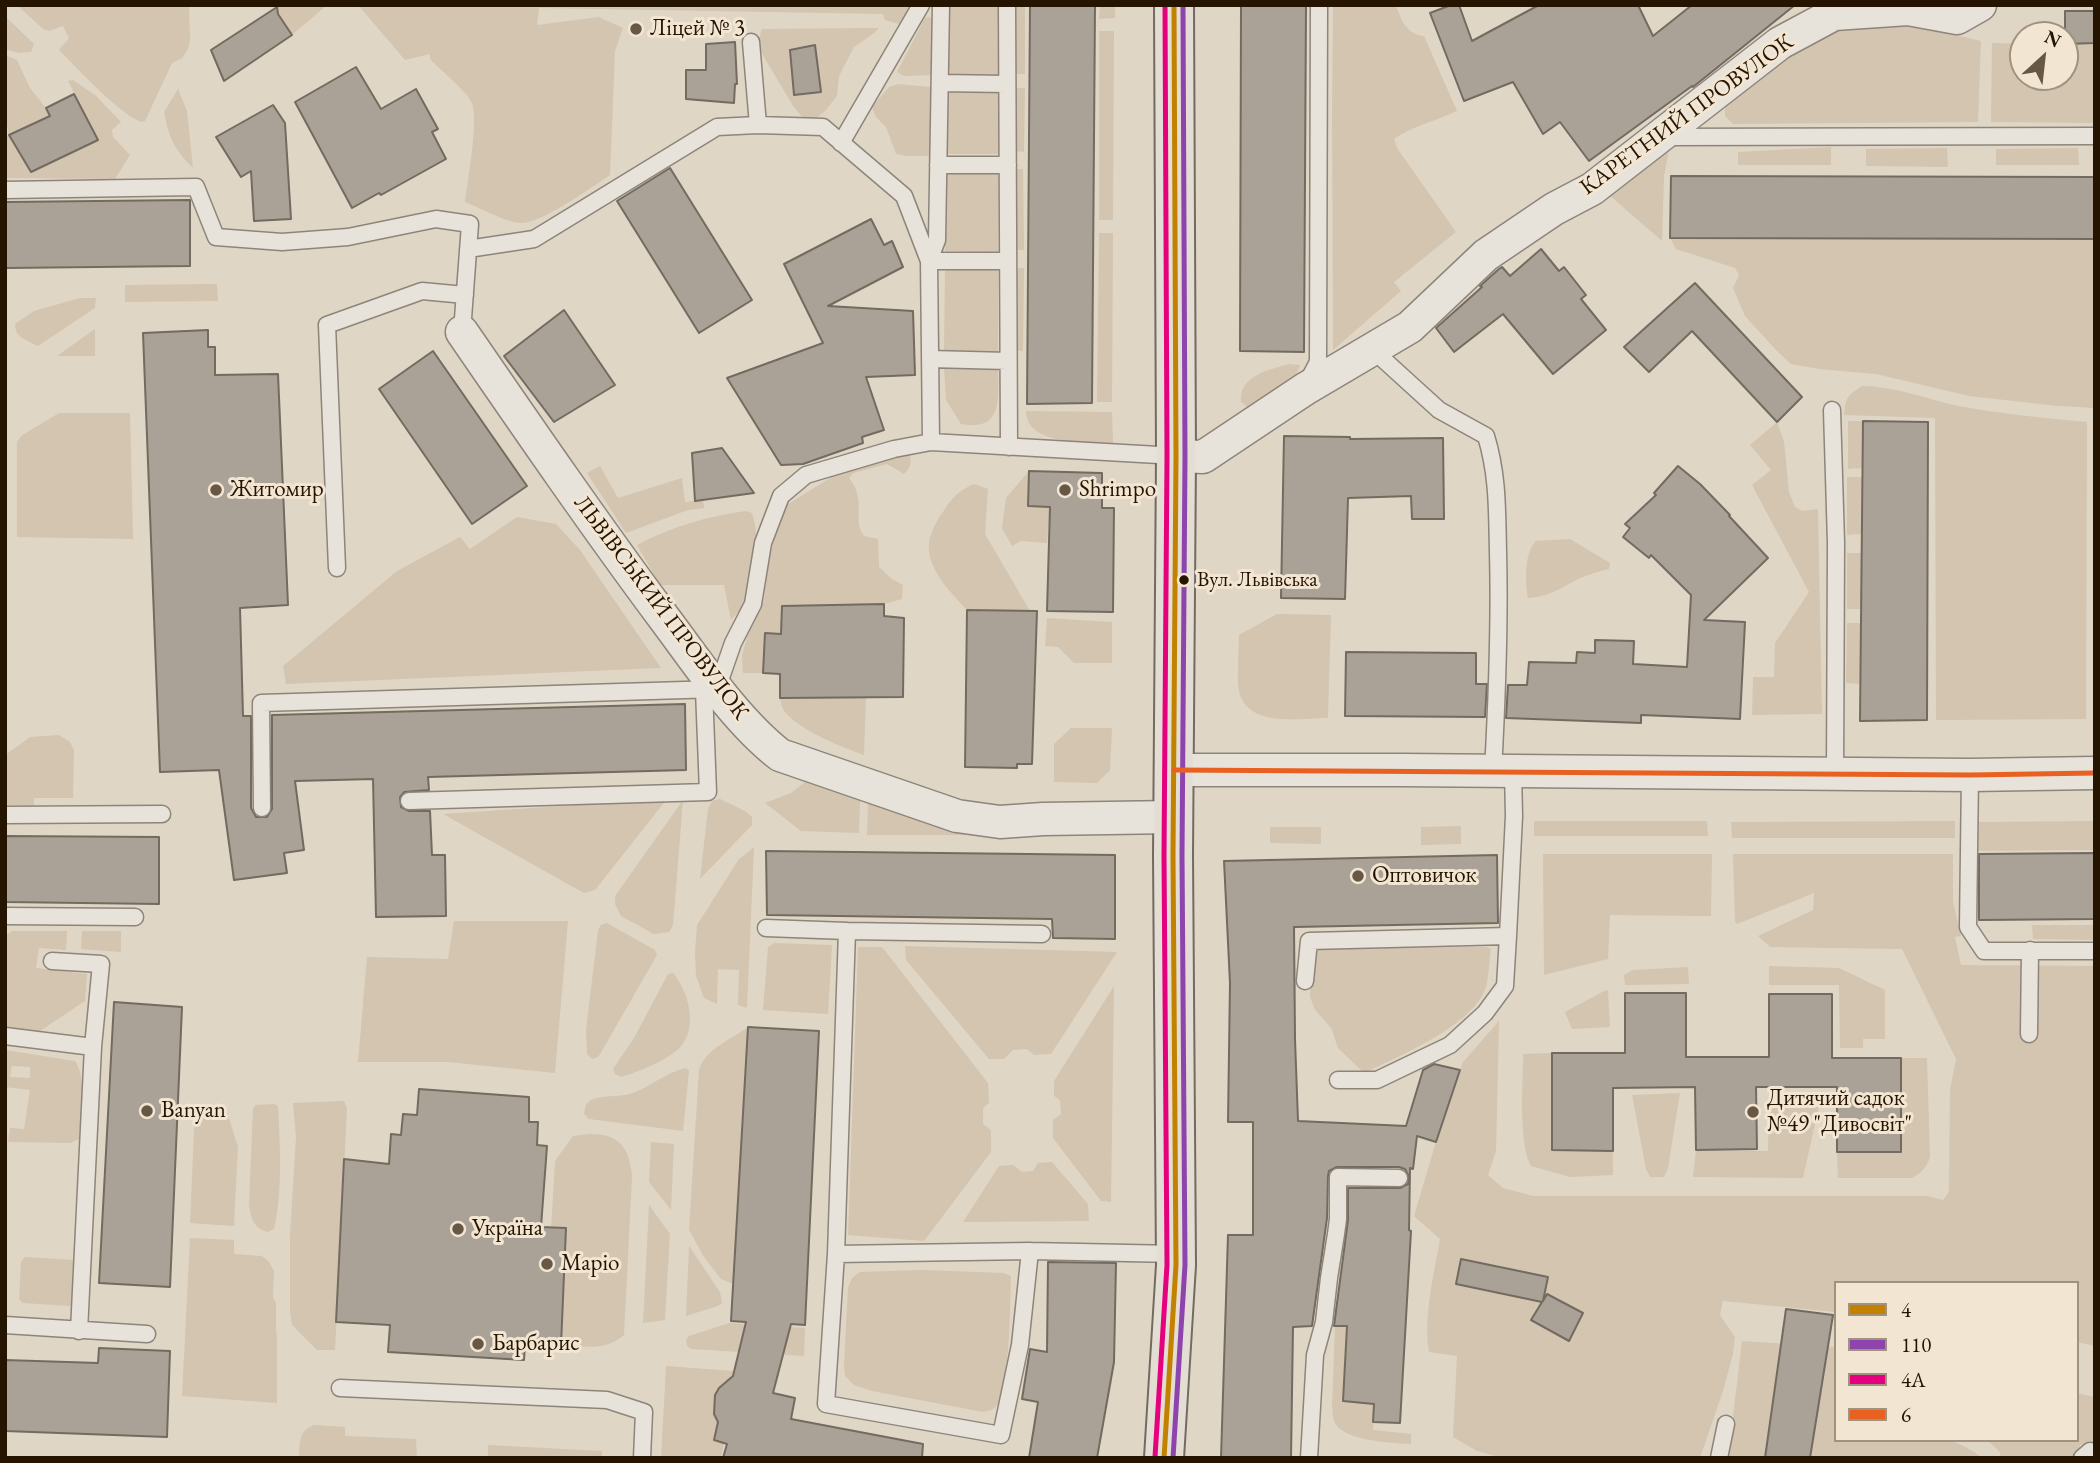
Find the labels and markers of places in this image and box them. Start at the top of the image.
place label: Ліцей № 3 [650,15,745,43]
marker: Ліцей № 3 [628,21,644,37]
place label: Житомир [230,476,324,504]
place label: Shrimpo [1079,476,1156,504]
marker: Житомир [208,482,224,498]
marker: Shrimpo [1057,482,1073,498]
place label: Вул. Львівська [1197,567,1318,593]
marker: Вул. Львівська [1177,573,1191,587]
place label: Оптовичок [1372,862,1477,890]
marker: Оптовичок [1350,868,1366,884]
place label: Дитячий садок №49 "Дивосвіт" [1767,1085,1912,1139]
place label: Banyan [161,1097,226,1125]
marker: Banyan [139,1103,155,1119]
marker: Дитячий садок №49 "Дивосвіт" [1745,1104,1761,1120]
place label: Україна [472,1215,543,1243]
marker: Україна [450,1221,466,1237]
place label: Маріо [561,1250,619,1278]
marker: Маріо [539,1256,555,1272]
place label: Барбарис [492,1330,580,1358]
marker: Барбарис [470,1336,486,1352]

